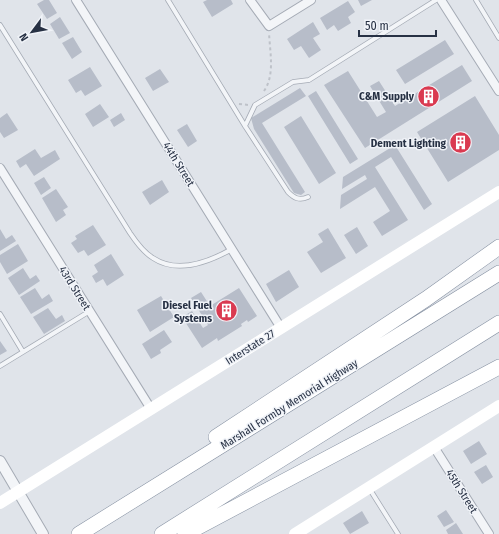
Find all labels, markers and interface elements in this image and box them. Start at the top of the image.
north arrow [12,12,52,52]
scale bar [359,12,436,38]
text: 50 m [365,19,389,33]
text: N [17,31,31,43]
building icon: C&M Supply [416,83,442,109]
place label: C&M Supply [359,90,415,103]
building icon: Dement Lighting [448,130,474,156]
place label: Dement Lighting [371,137,447,150]
street label: 44th Street [160,140,197,189]
street label: 43rd Street [56,264,93,313]
building icon: Diesel Fuel Systems [214,298,240,324]
place label: Diesel Fuel Systems [163,299,213,325]
street label: Interstate 27 [223,327,278,368]
street label: Marshall Formby Memorial Highway [218,357,360,452]
street label: 45th Street [443,467,480,516]

